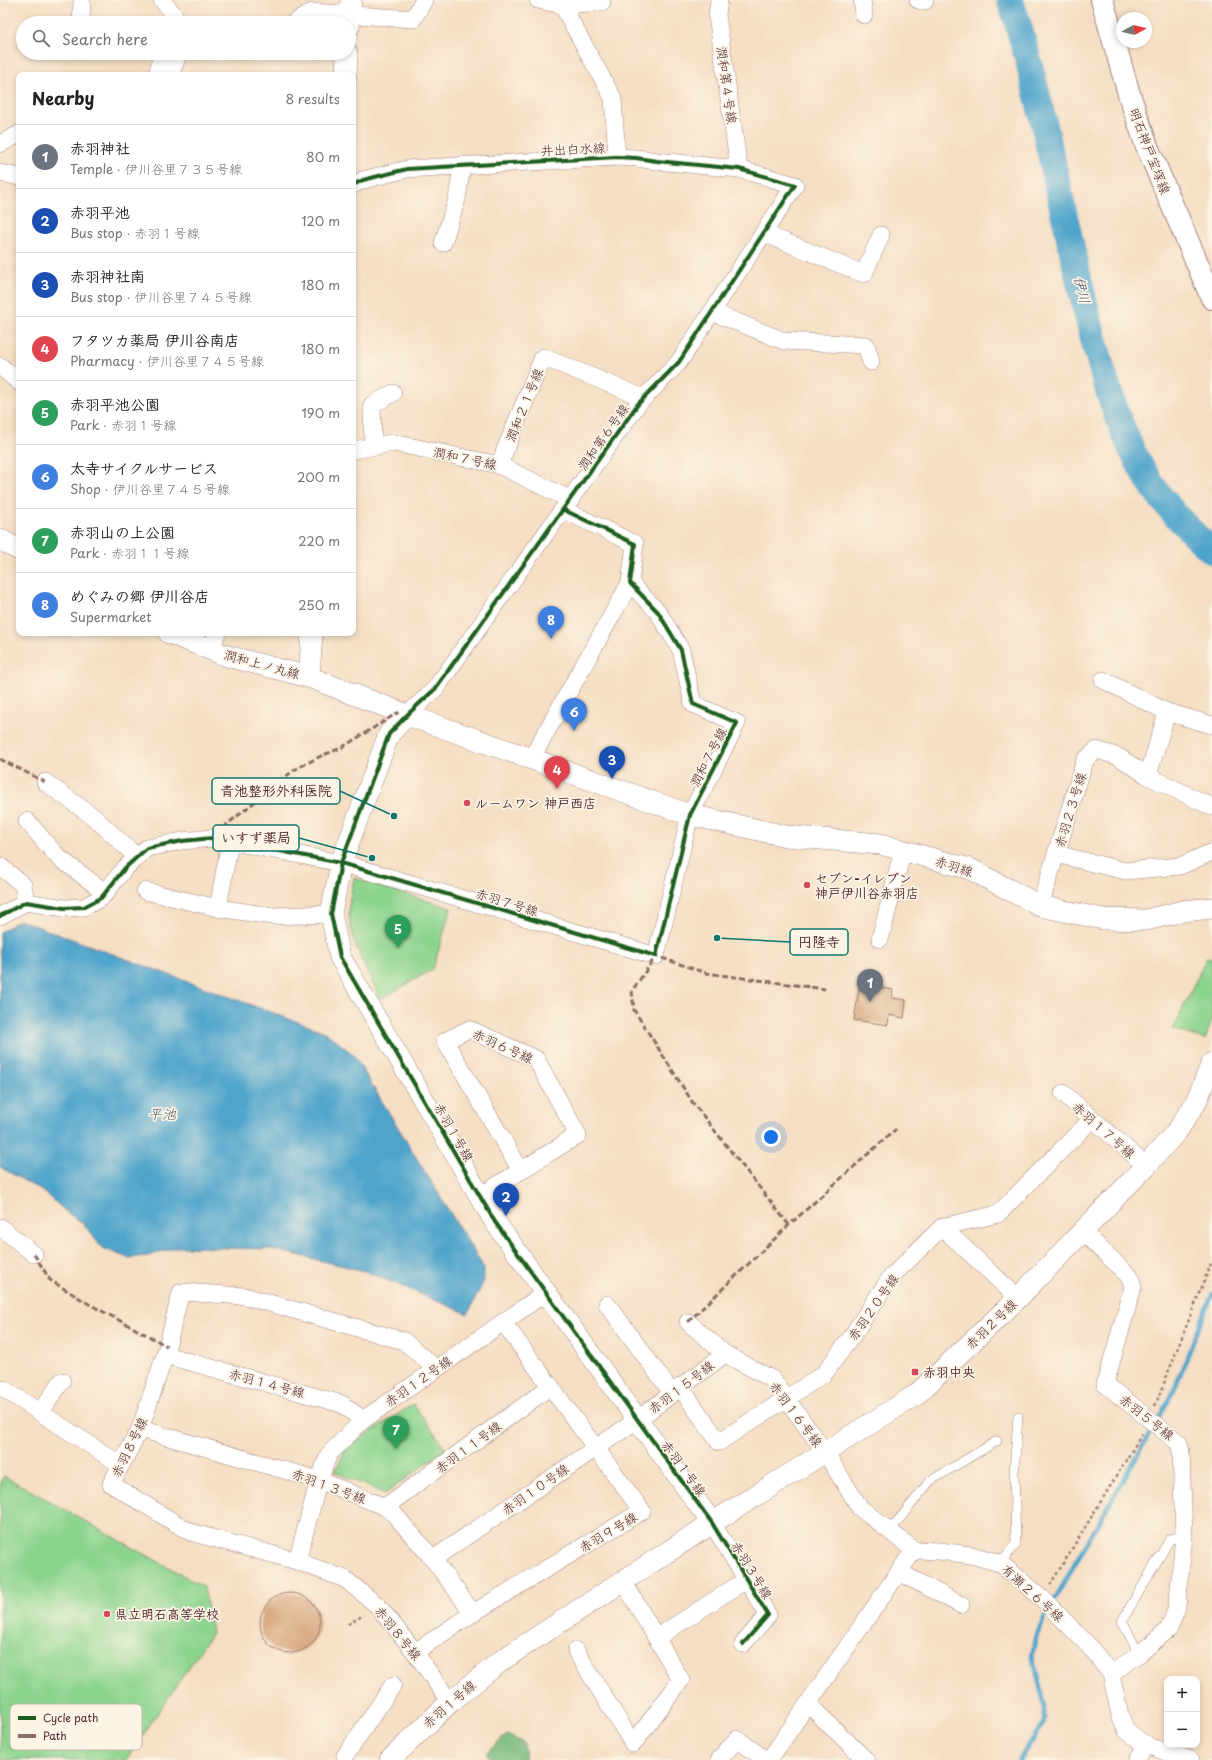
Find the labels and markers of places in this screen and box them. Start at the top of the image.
pin: 8 [538,606,564,639]
pin: 6 [561,698,587,731]
pin: 3 [599,746,625,779]
pin: 4 [544,756,570,789]
callout: 青池整形外科医院 [212,778,340,804]
place label: ルームワン 神戸西店 [475,793,596,812]
marker: ルームワン 神戸西店 [462,798,472,808]
callout: いすず薬局 [213,825,299,851]
place label: セブン-イレブン 神戸伊川谷赤羽店 [815,868,919,902]
marker: セブン-イレブン 神戸伊川谷赤羽店 [802,880,812,890]
pin: 5 [385,915,411,948]
callout: 円隆寺 [790,929,848,955]
pin: 1 [857,969,883,1002]
pin: 2 [493,1183,519,1216]
place label: 赤羽中央 [923,1362,975,1381]
marker: 赤羽中央 [910,1367,920,1377]
pin: 7 [383,1416,409,1449]
place label: 県立明石高等学校 [115,1604,219,1623]
marker: 県立明石高等学校 [102,1609,112,1619]

